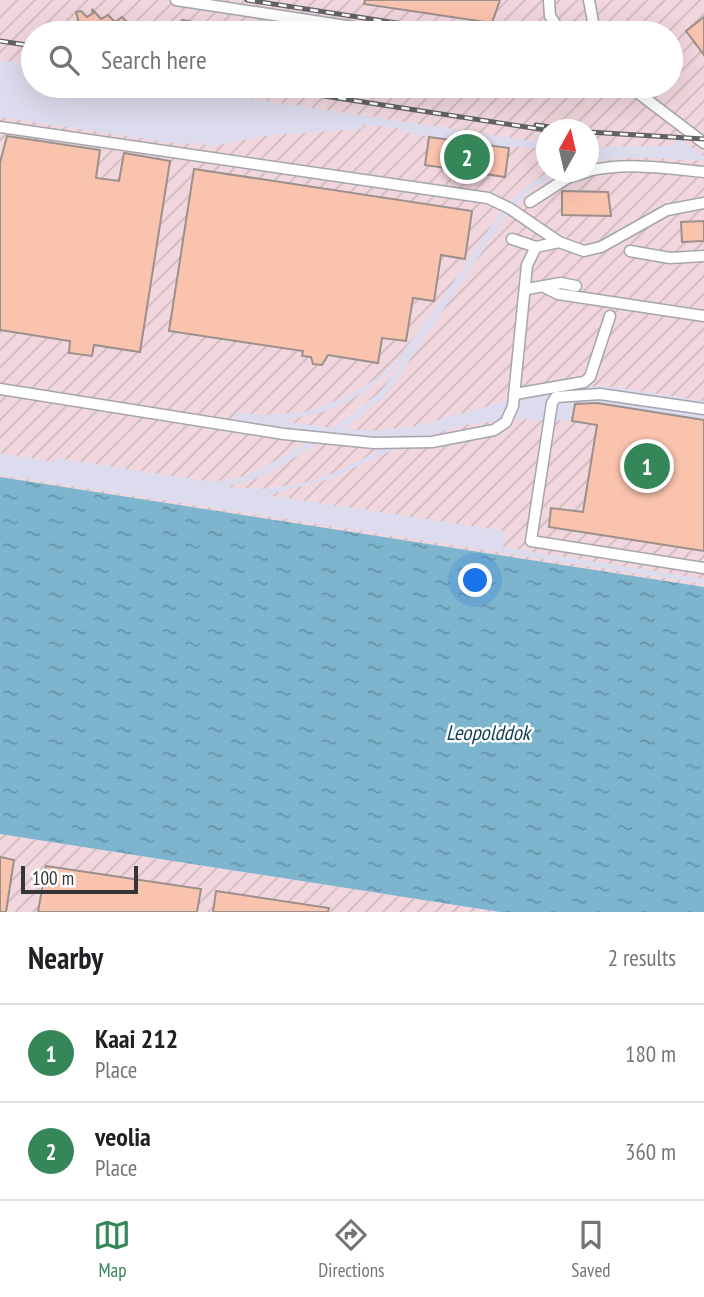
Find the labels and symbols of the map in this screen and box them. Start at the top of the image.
north arrow [536,119,599,182]
pin: 2 [444,131,490,183]
pin: 1 [624,440,670,492]
your location [458,563,492,597]
water label: Leopolddok [446,719,533,746]
scale bar [21,863,138,895]

